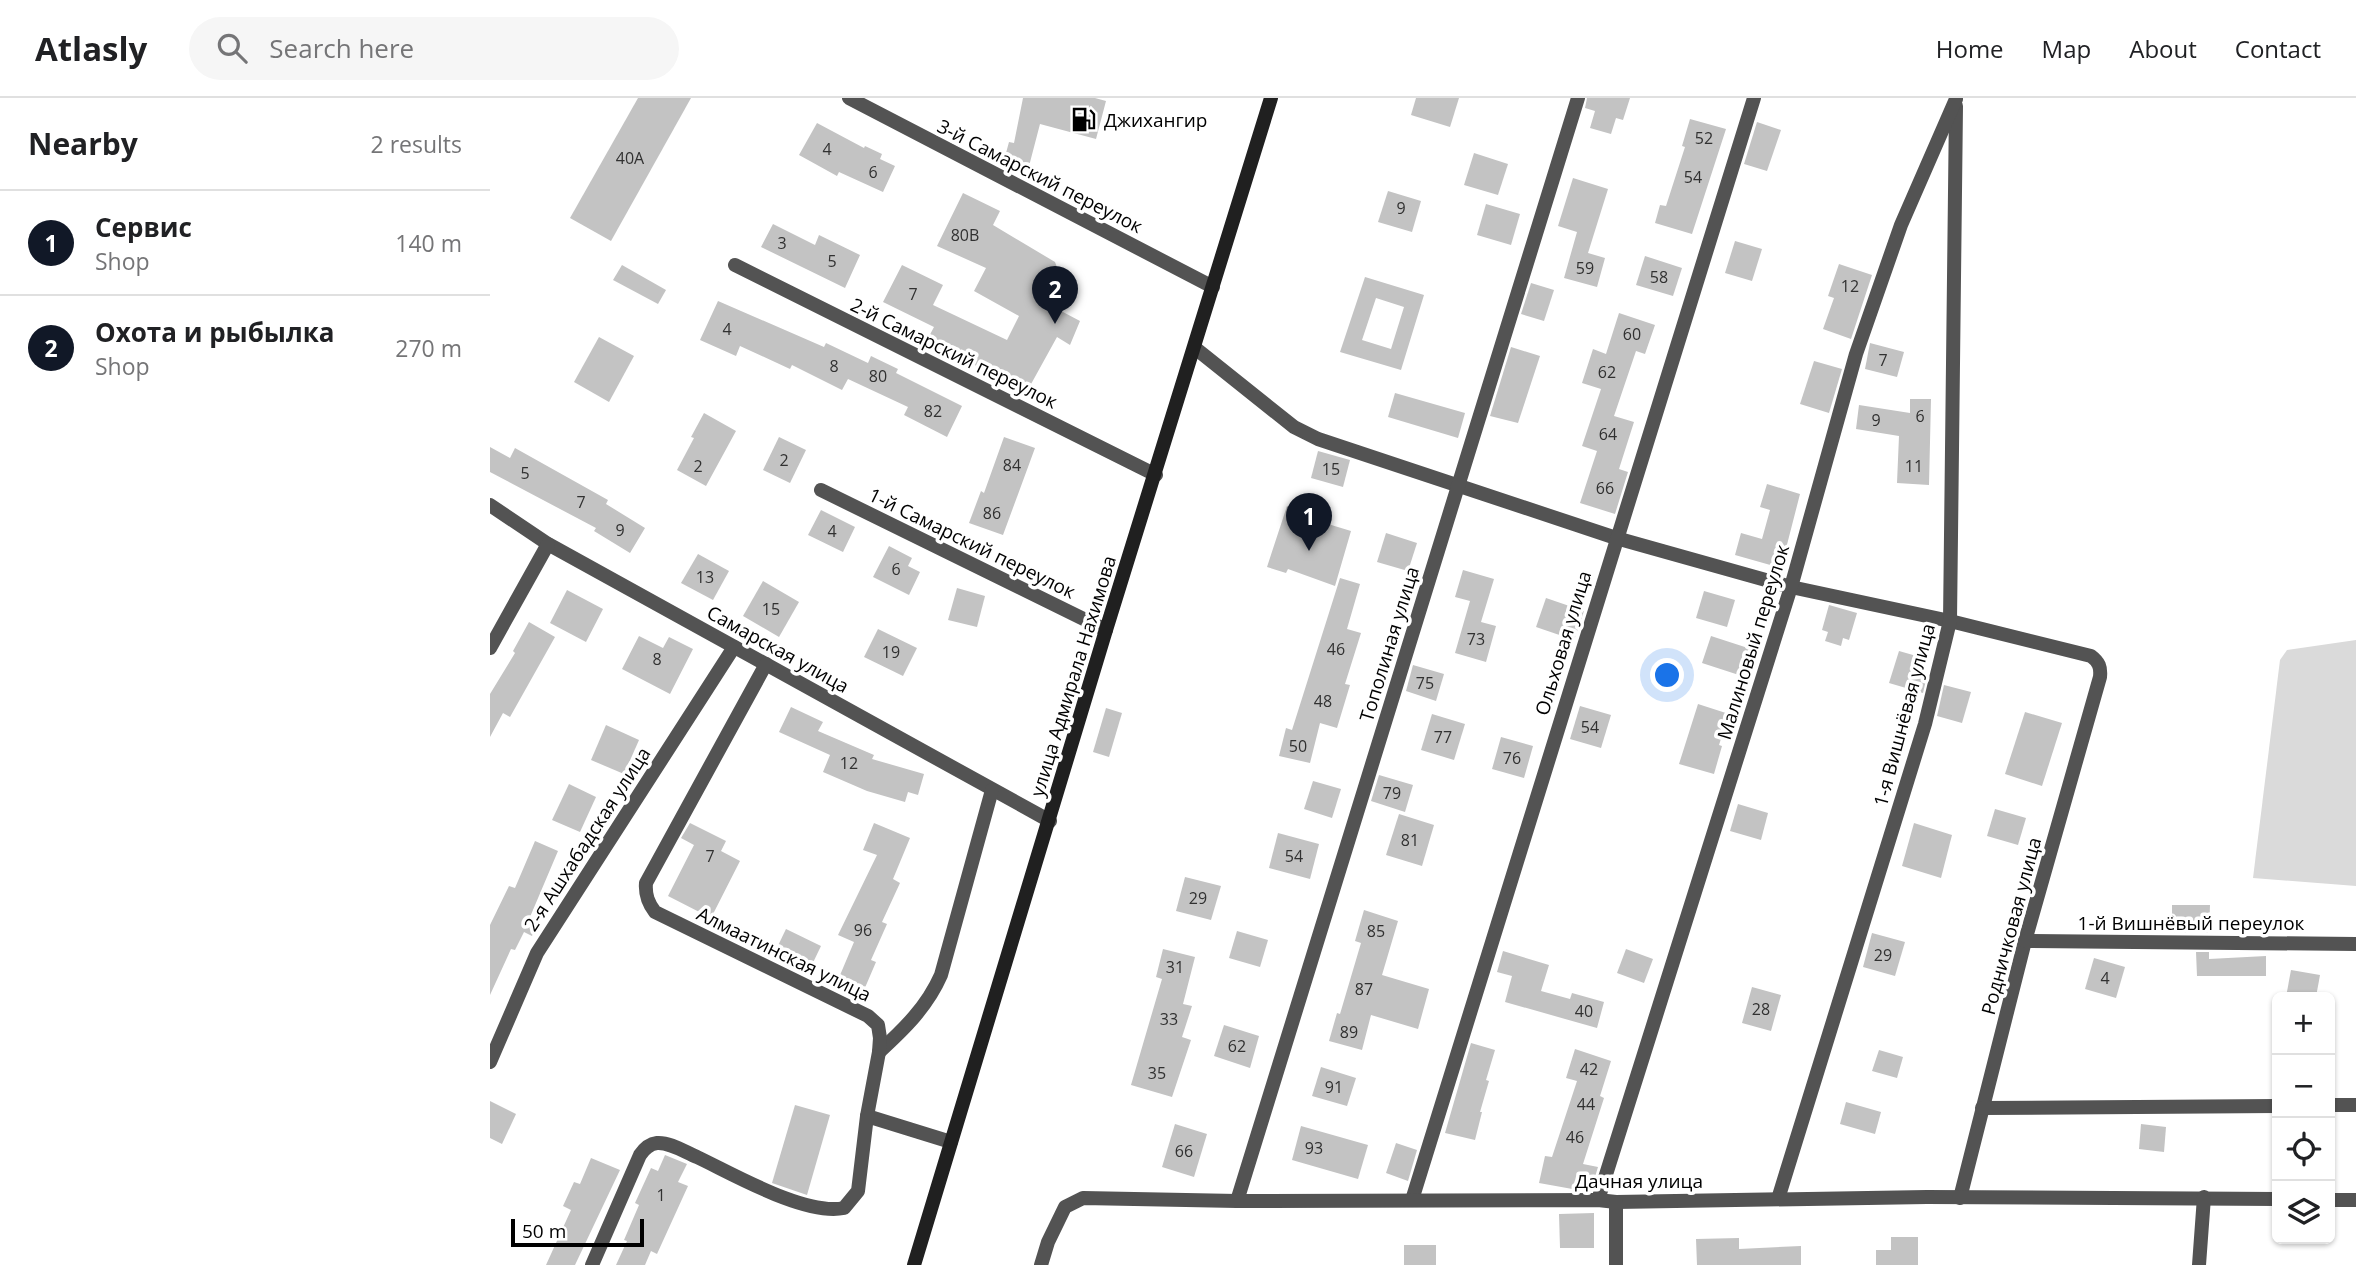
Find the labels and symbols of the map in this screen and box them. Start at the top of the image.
fuel station icon: Джихангир [1070,106,1098,134]
place label: Джихангир [1104,107,1207,133]
street label: 3-й Самарский переулок [933,113,1147,239]
house number: 52 [1695,127,1713,149]
house number: 4 [822,138,832,160]
house number: 40А [616,147,645,169]
house number: 6 [868,161,878,183]
house number: 54 [1684,166,1702,188]
house number: 9 [1396,197,1406,219]
house number: 80В [951,224,979,246]
house number: 3 [777,232,787,254]
house number: 5 [827,250,837,272]
house number: 59 [1576,257,1594,279]
pin: 2 [1032,266,1078,324]
house number: 58 [1650,266,1668,288]
house number: 12 [1841,275,1859,297]
house number: 7 [908,283,918,305]
street label: 2-й Самарский переулок [846,292,1062,415]
house number: 4 [722,318,732,340]
house number: 60 [1623,323,1641,345]
house number: 7 [1878,349,1888,371]
house number: 8 [829,355,839,377]
house number: 62 [1598,361,1616,383]
house number: 80 [869,365,887,387]
house number: 82 [924,400,942,422]
house number: 6 [1915,405,1925,427]
house number: 9 [1871,409,1881,431]
house number: 64 [1599,423,1617,445]
house number: 2 [779,449,789,471]
house number: 84 [1003,454,1021,476]
house number: 2 [693,455,703,477]
house number: 11 [1905,455,1923,477]
house number: 15 [1322,458,1340,480]
house number: 5 [520,462,530,484]
house number: 66 [1596,477,1614,499]
street label: 1-й Самарский переулок [864,482,1080,605]
house number: 7 [576,491,586,513]
pin: 1 [1286,493,1332,551]
house number: 86 [983,502,1001,524]
house number: 9 [615,519,625,541]
house number: 4 [827,520,837,542]
street label: Малиновый переулок [1711,541,1795,743]
street label: улица Адмирала Нахимова [1024,552,1122,800]
house number: 6 [891,558,901,580]
street label: Тополиная улица [1353,563,1425,725]
house number: 13 [696,566,714,588]
street label: Ольховая улица [1529,567,1597,719]
house number: 15 [762,598,780,620]
street label: Самарская улица [702,599,854,699]
street label: 1-я Вишнёвая улица [1867,621,1941,809]
house number: 73 [1467,628,1485,650]
house number: 46 [1327,638,1345,660]
house number: 19 [882,641,900,663]
house number: 8 [652,648,662,670]
your location [1650,658,1684,692]
house number: 75 [1416,672,1434,694]
house number: 48 [1314,690,1332,712]
house number: 54 [1581,716,1599,738]
house number: 77 [1434,726,1452,748]
house number: 50 [1289,735,1307,757]
street label: 2-я Ашхабадская улица [518,742,656,936]
house number: 76 [1503,747,1521,769]
house number: 12 [840,752,858,774]
house number: 79 [1383,782,1401,804]
house number: 81 [1401,829,1419,851]
street label: Родничковая улица [1975,834,2047,1018]
house number: 7 [705,845,715,867]
house number: 54 [1285,845,1303,867]
house number: 29 [1189,887,1207,909]
street label: Алмаатинская улица [693,900,875,1008]
street label: 1-й Вишнёвый переулок [2078,910,2305,936]
house number: 96 [854,919,872,941]
house number: 85 [1367,920,1385,942]
house number: 29 [1874,944,1892,966]
house number: 31 [1166,956,1184,978]
house number: 4 [2100,967,2110,989]
house number: 87 [1355,978,1373,1000]
house number: 28 [1752,998,1770,1020]
house number: 40 [1575,1000,1593,1022]
house number: 33 [1160,1008,1178,1030]
house number: 89 [1340,1021,1358,1043]
house number: 62 [1228,1035,1246,1057]
house number: 42 [1580,1058,1598,1080]
house number: 35 [1148,1062,1166,1084]
house number: 91 [1325,1076,1343,1098]
house number: 44 [1577,1093,1595,1115]
house number: 46 [1566,1126,1584,1148]
house number: 93 [1305,1137,1323,1159]
house number: 66 [1175,1140,1193,1162]
street label: Дачная улица [1575,1168,1703,1194]
house number: 1 [656,1184,666,1206]
scale bar [511,1216,644,1248]

